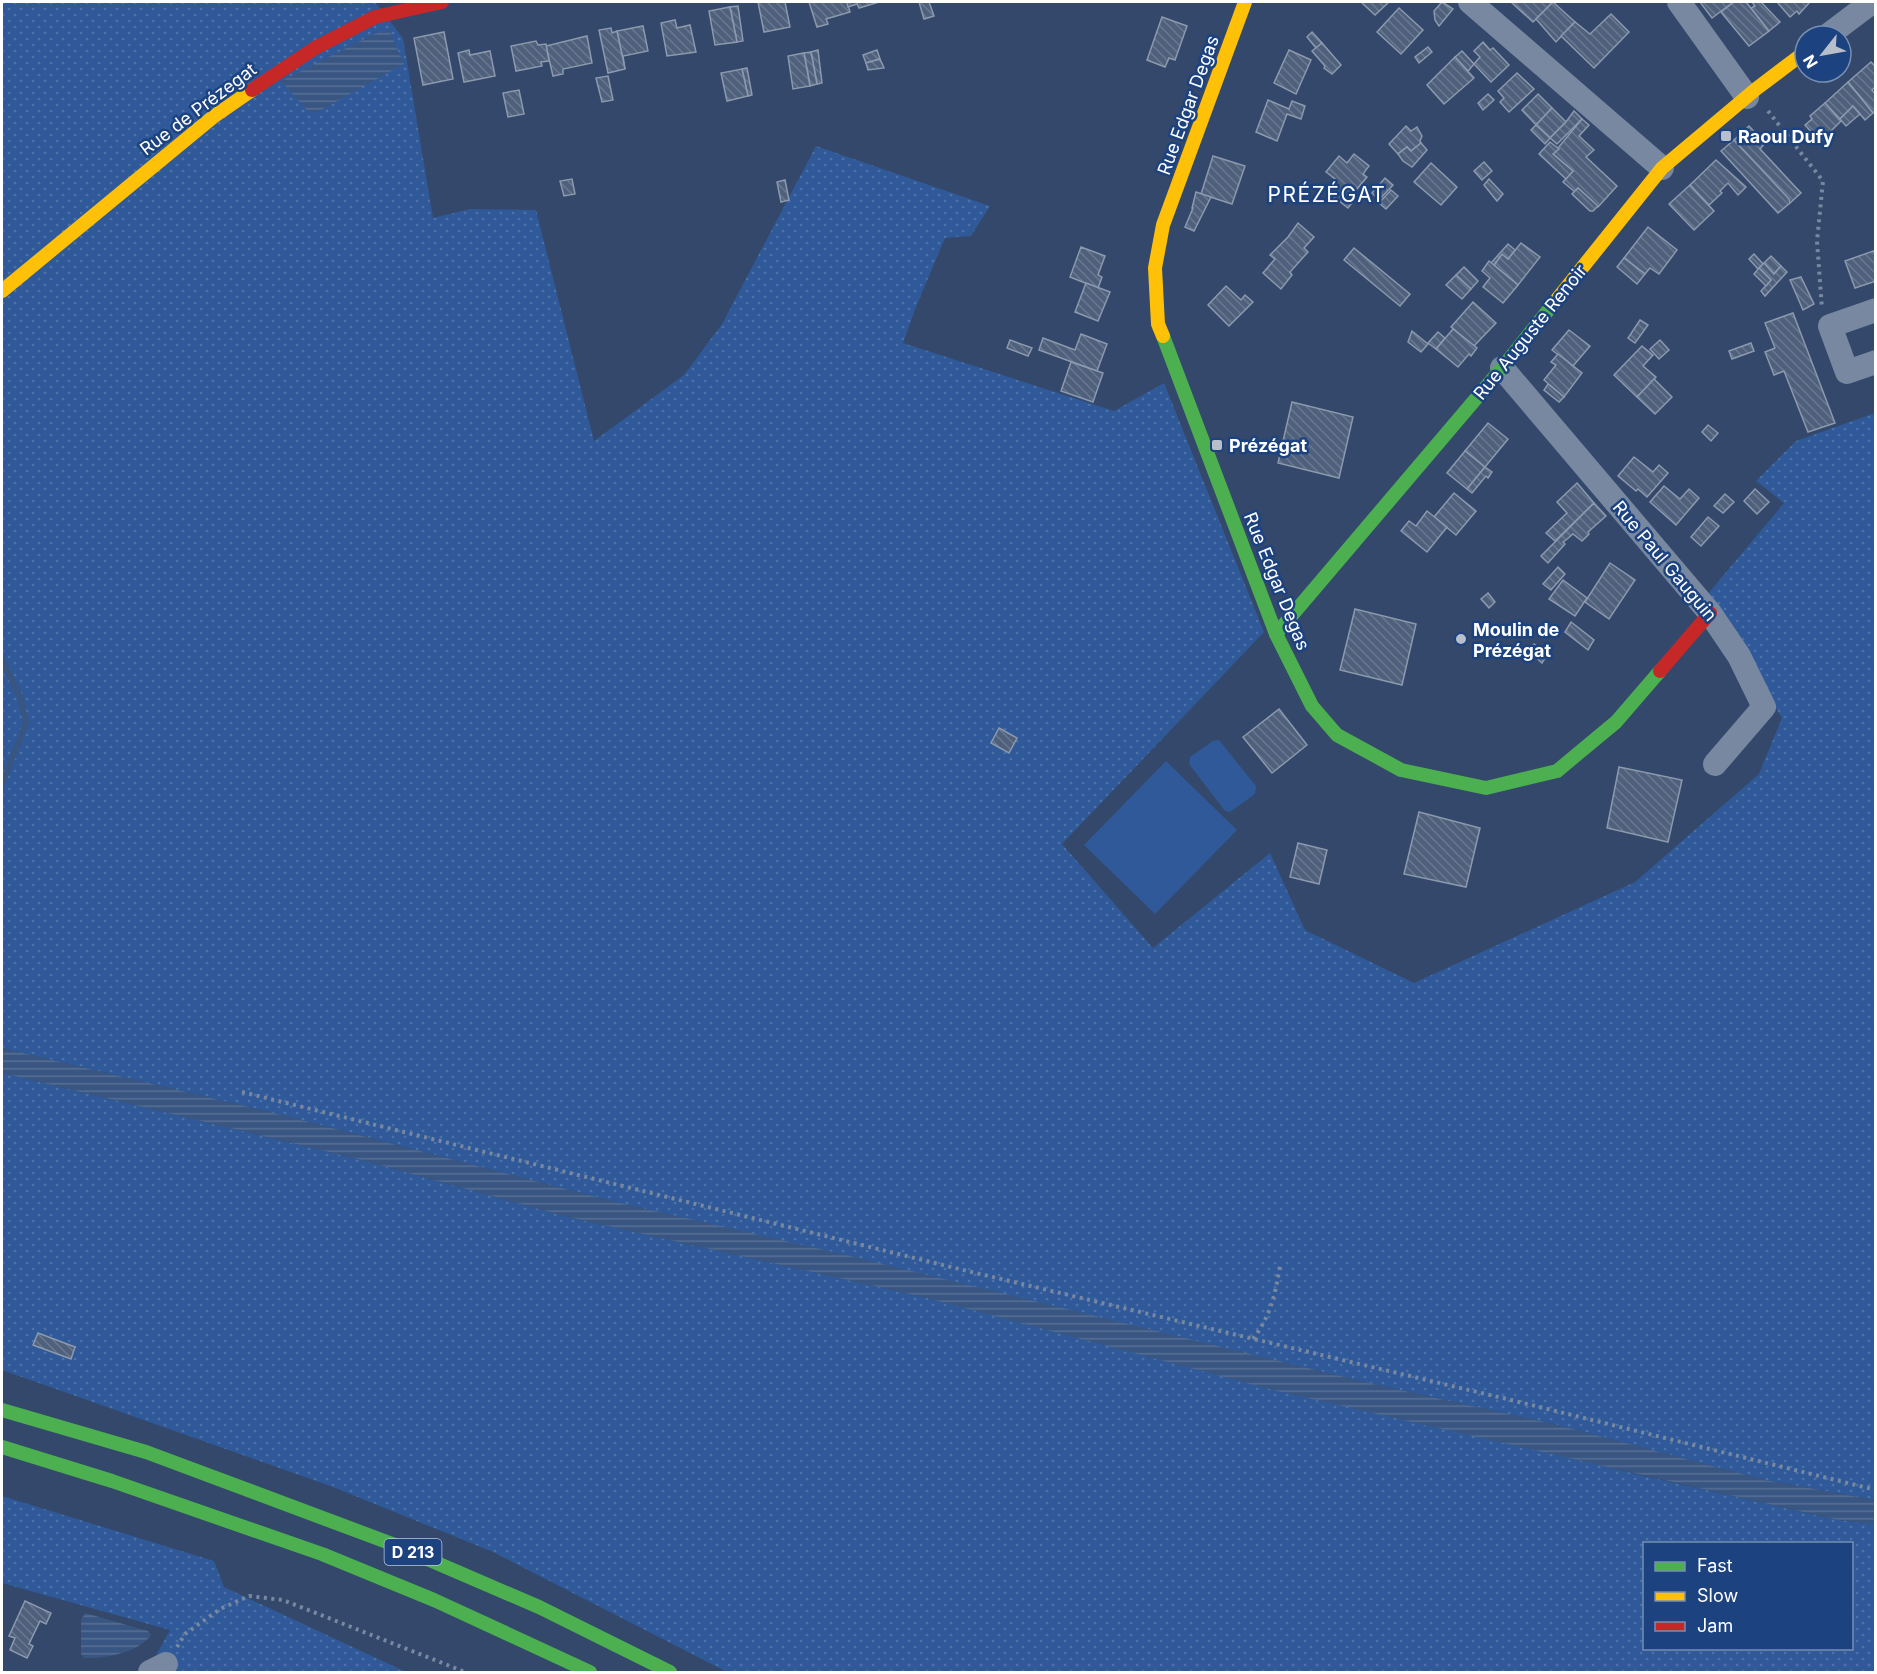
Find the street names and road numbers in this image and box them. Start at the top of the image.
street label: Rue Edgar Degas [1153,32,1223,178]
street label: Rue de Prézegat [136,58,260,159]
street label: Rue Auguste Renoir [1469,260,1591,404]
street label: Rue Paul Gauguin [1609,497,1721,625]
street label: Rue Edgar Degas [1240,509,1314,653]
road number: D 213 [384,1539,442,1565]

